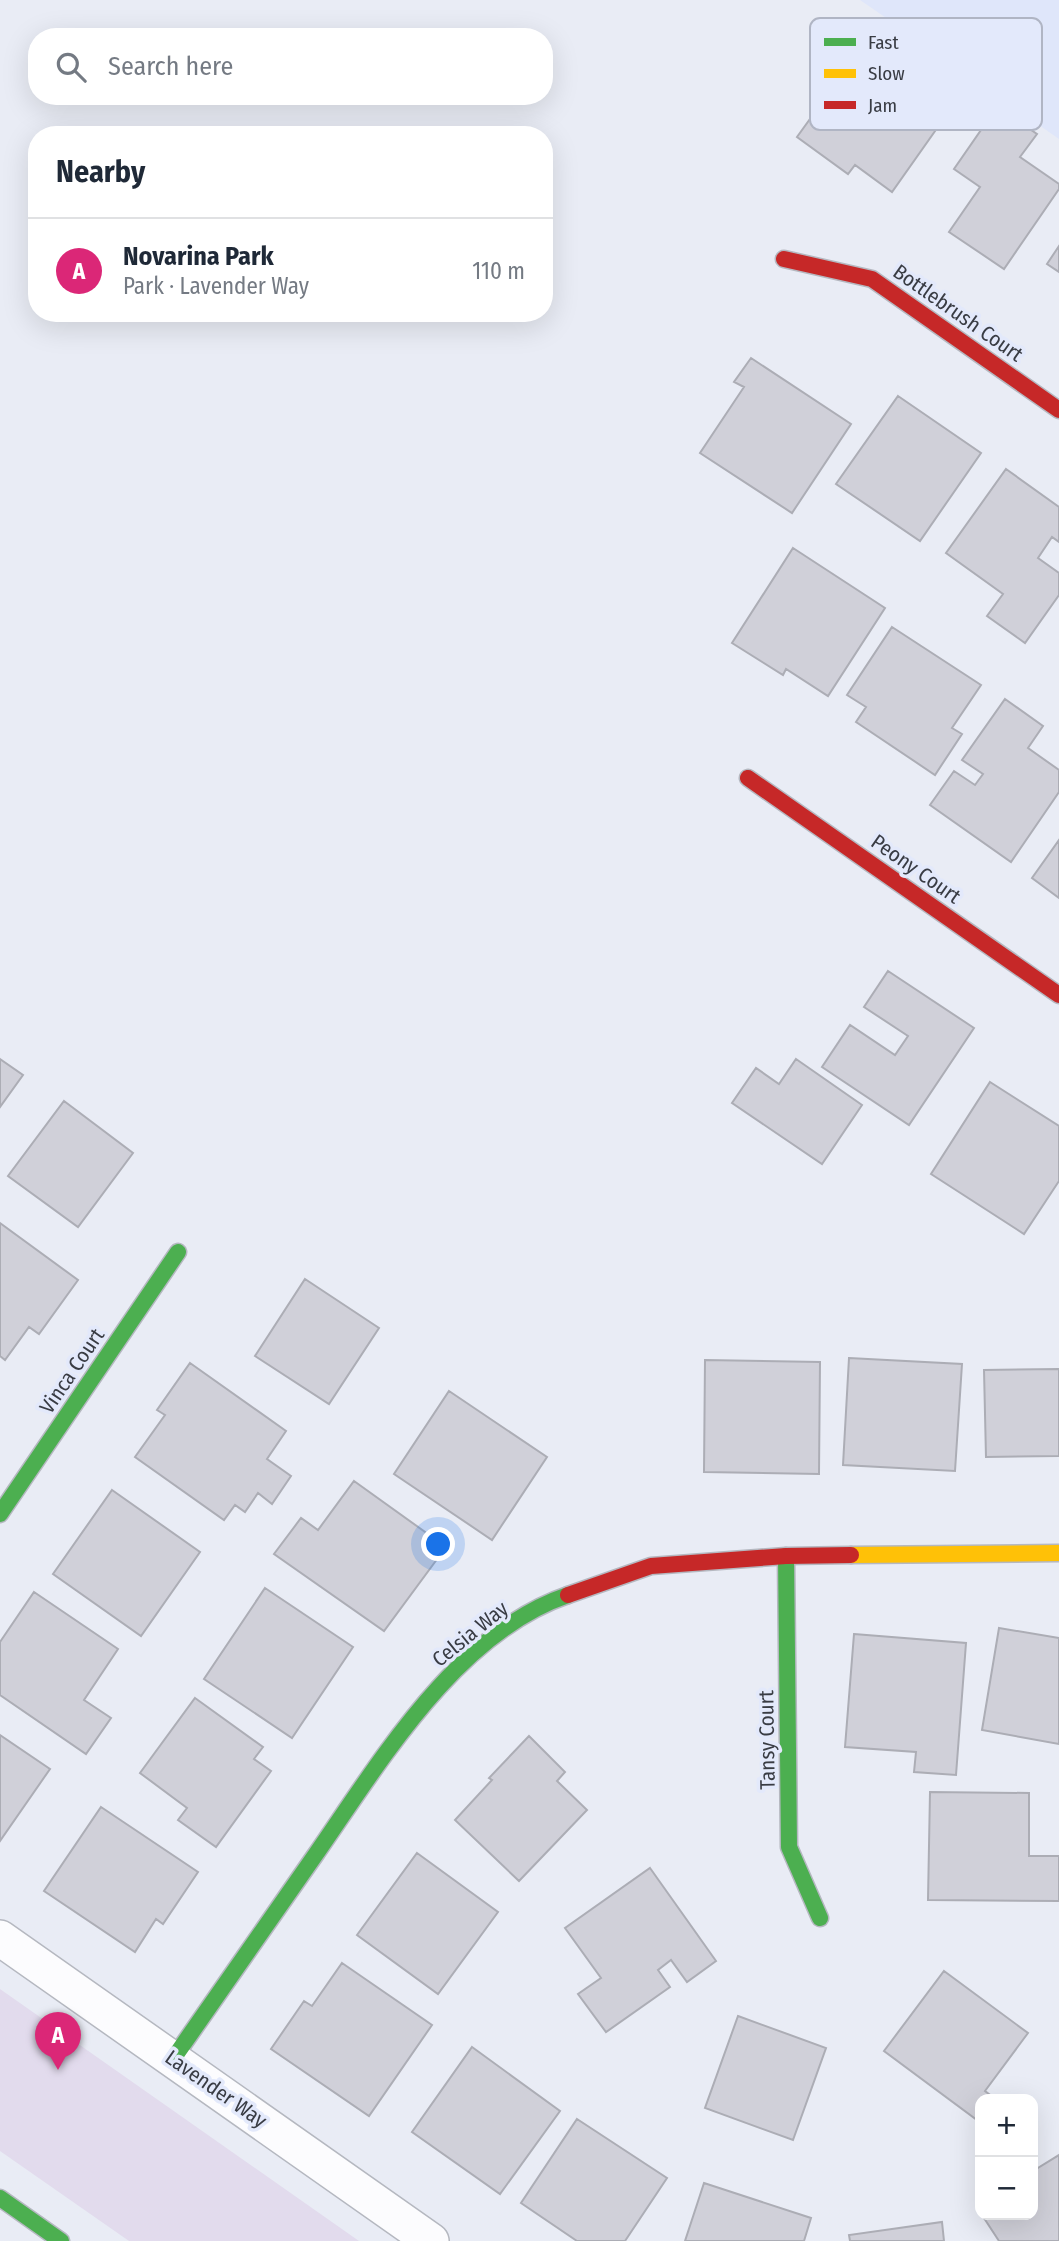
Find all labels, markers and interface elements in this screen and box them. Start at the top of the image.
legend [810,18,1042,130]
search box [28,28,553,105]
text: Fast [868,31,899,54]
icon: search [52,48,90,86]
text: Search here [108,51,233,82]
text: Slow [868,62,905,85]
text: Jam [868,94,897,117]
text: Nearby [56,154,145,190]
text: Novarina Park [123,241,274,272]
text: A [73,257,85,285]
text: 110 m [472,257,525,285]
street label: Bottlebrush Court [888,259,1028,368]
text: Park · Lavender Way [123,272,309,300]
street label: Peony Court [866,829,966,909]
street label: Vinca Court [34,1323,110,1419]
your location [421,1527,455,1561]
street label: Celsia Way [427,1595,514,1672]
street label: Tansy Court [753,1690,781,1790]
pin: A [35,2012,81,2070]
street label: Lavender Way [160,2044,272,2134]
map controls [975,2094,1038,2220]
button: + [975,2094,1038,2157]
button: − [975,2157,1038,2220]

